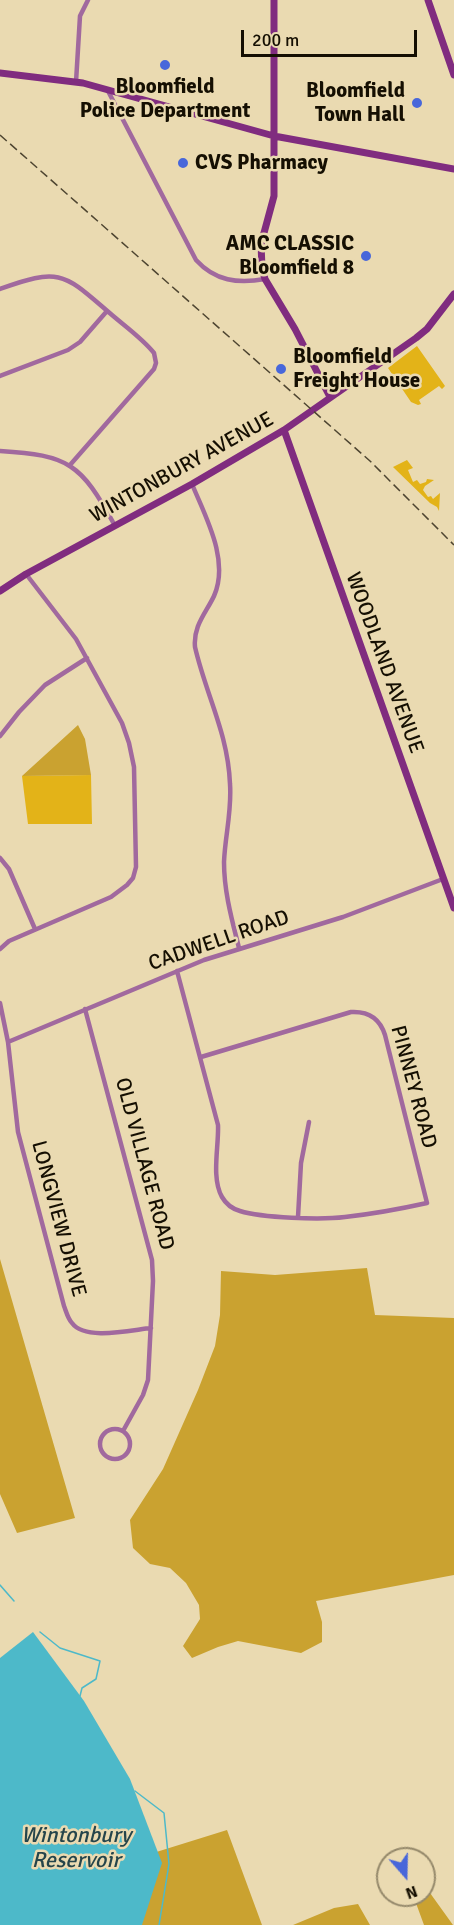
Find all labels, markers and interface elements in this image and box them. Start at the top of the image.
scale bar [244,18,420,56]
text: 200 m [252,29,299,51]
marker: Bloomfield Police Department [158,58,172,72]
place label: Bloomfield Police Department [80,74,250,124]
place label: Bloomfield Town Hall [306,78,405,128]
marker: Bloomfield Town Hall [410,96,424,110]
place label: CVS Pharmacy [195,150,328,176]
marker: CVS Pharmacy [176,156,190,170]
place label: AMC CLASSIC Bloomfield 8 [226,231,354,281]
marker: AMC CLASSIC Bloomfield 8 [359,249,373,263]
place label: Bloomfield Freight House [293,344,420,394]
marker: Bloomfield Freight House [274,362,288,376]
street label: WINTONBURY AVENUE [86,407,278,529]
street label: WOODLAND AVENUE [340,569,428,757]
street label: CADWELL ROAD [145,905,293,977]
street label: PINNEY ROAD [385,1023,441,1151]
street label: OLD VILLAGE ROAD [109,1075,179,1253]
street label: LONGVIEW DRIVE [25,1138,91,1300]
water label: Wintonbury Reservoir [21,1823,131,1874]
north arrow [376,1847,436,1907]
text: N [403,1881,420,1903]

